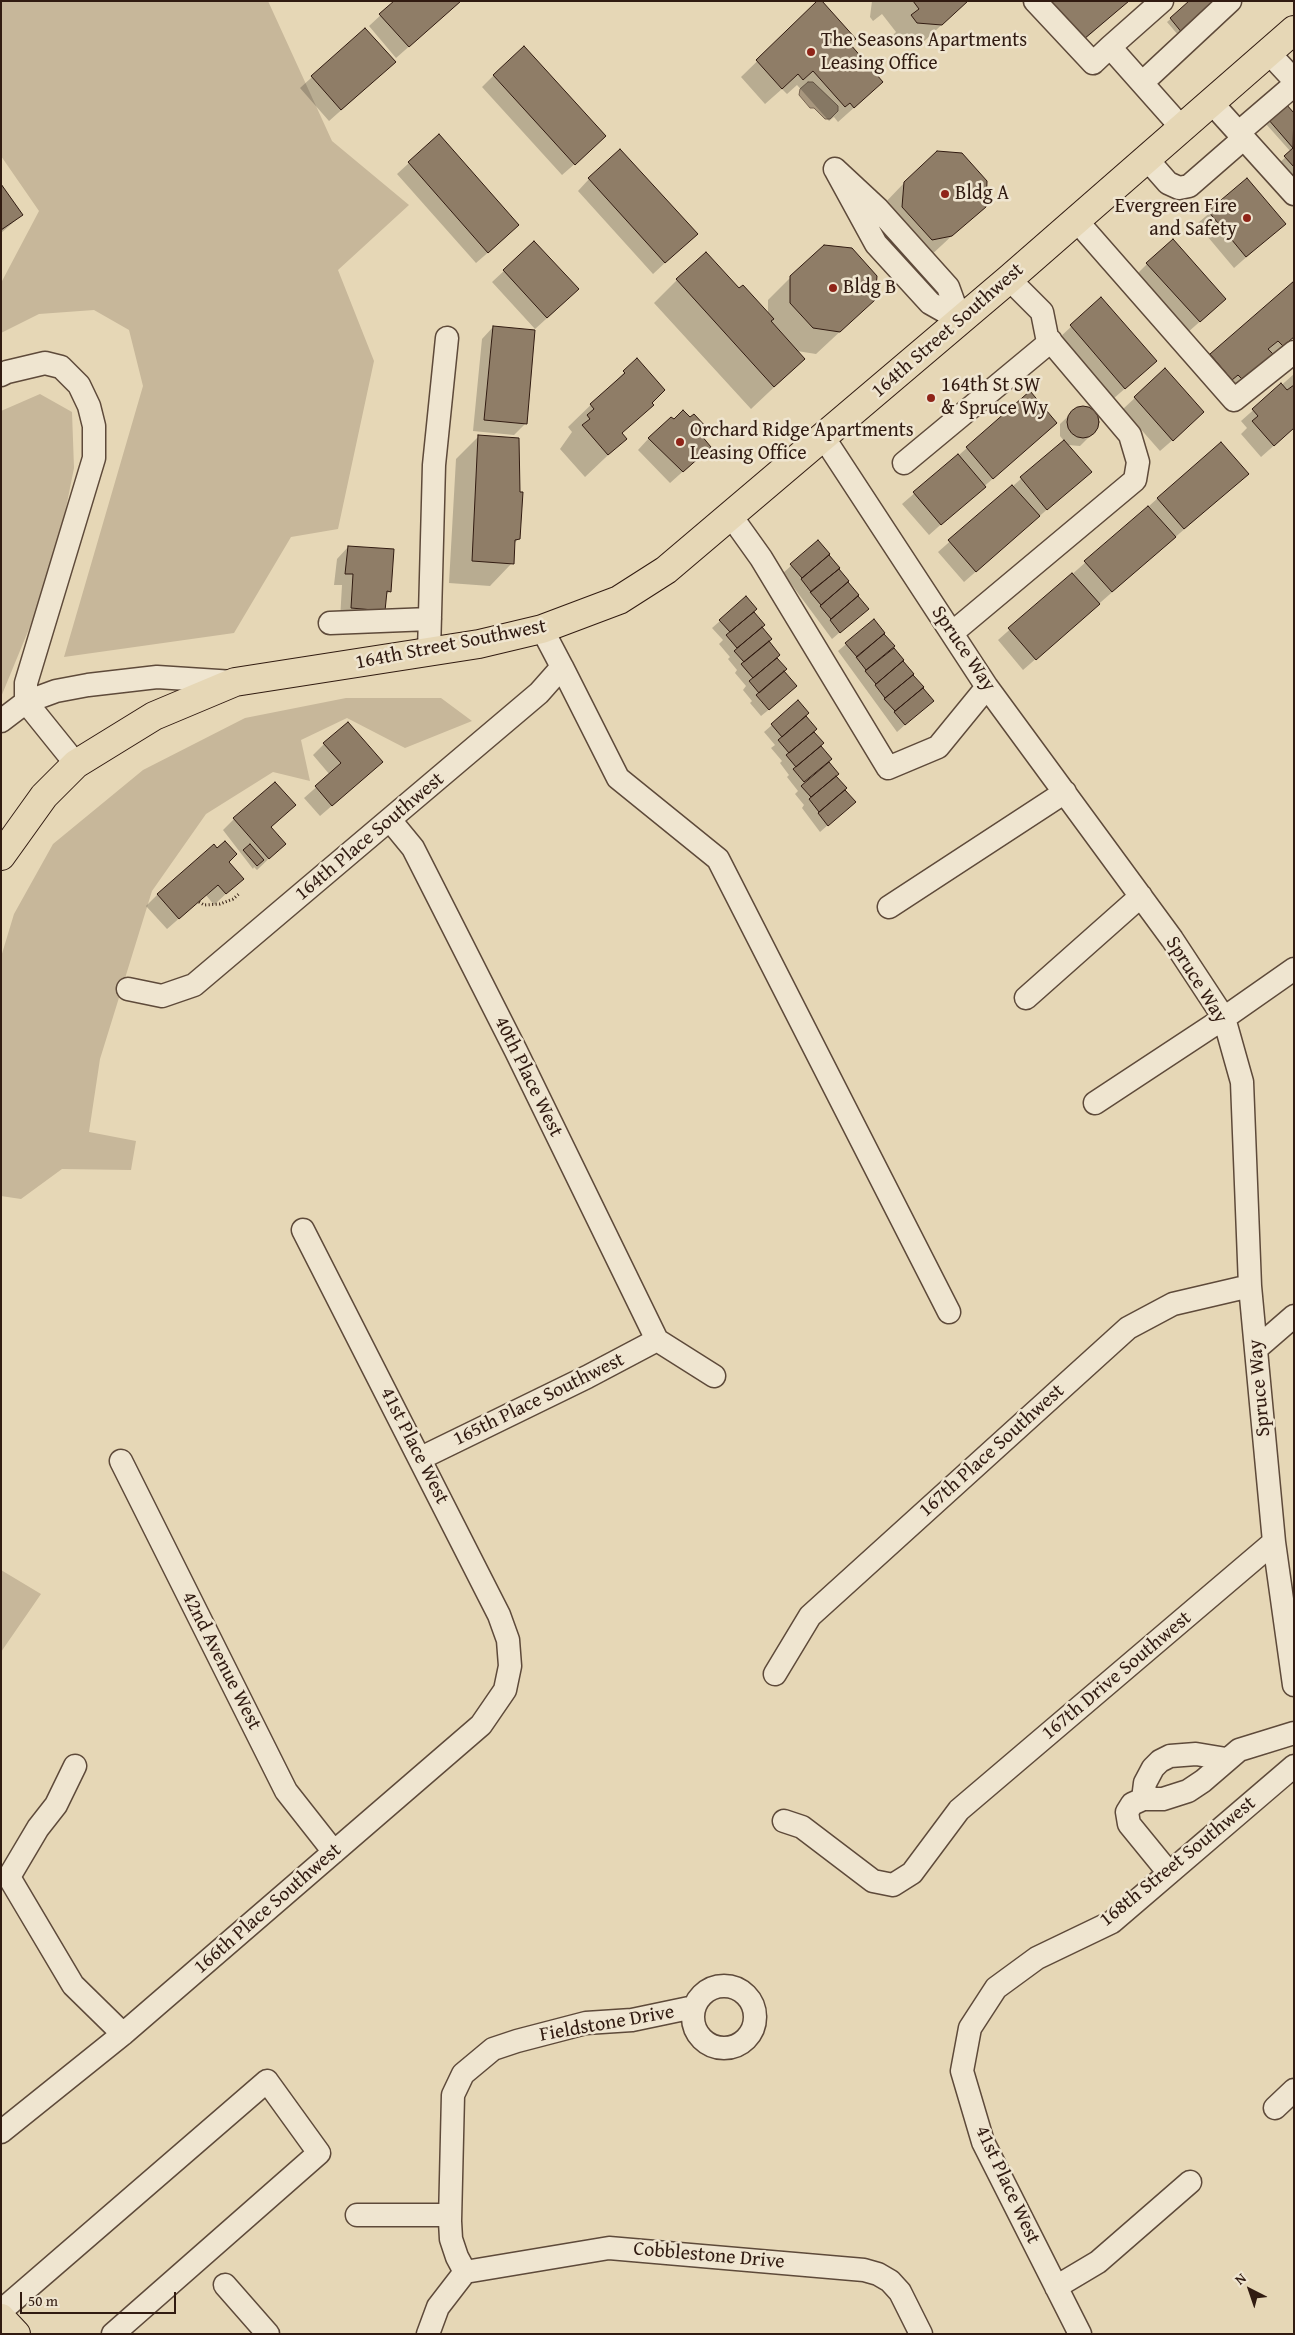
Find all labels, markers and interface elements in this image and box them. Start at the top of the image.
place label: The Seasons Apartments Leasing Office [821,29,1027,76]
marker: The Seasons Apartments Leasing Office [805,46,817,58]
place label: Bldg A [955,182,1009,206]
marker: Bldg A [939,188,951,200]
place label: Evergreen Fire and Safety [1115,195,1237,242]
marker: Evergreen Fire and Safety [1241,212,1253,224]
street label: 164th Street Southwest [867,258,1029,404]
place label: Bldg B [843,276,896,300]
marker: Bldg B [827,282,839,294]
place label: 164th St SW & Spruce Wy [941,374,1048,421]
marker: 164th St SW & Spruce Wy [925,392,937,404]
place label: Orchard Ridge Apartments Leasing Office [690,419,914,466]
marker: Orchard Ridge Apartments Leasing Office [674,436,686,448]
street label: Spruce Way [926,602,1000,696]
street label: 164th Street Southwest [354,615,548,675]
street label: 164th Place Southwest [291,768,449,906]
street label: Spruce Way [1160,932,1232,1028]
street label: 40th Place West [488,1013,568,1141]
street label: Spruce Way [1244,1338,1276,1438]
street label: 165th Place Southwest [450,1348,628,1452]
street label: 167th Place Southwest [914,1379,1070,1523]
street label: 41st Place West [374,1384,454,1508]
street label: 42nd Avenue West [176,1588,266,1734]
street label: 167th Drive Southwest [1037,1606,1197,1746]
street label: 168th Street Southwest [1095,1792,1261,1932]
street label: 166th Place Southwest [189,1838,347,1980]
street label: Fieldstone Drive [538,2000,676,2048]
street label: 41st Place West [969,2122,1045,2248]
street label: Cobblestone Drive [632,2237,786,2275]
north arrow [1225,2265,1275,2315]
text: N [1230,2268,1250,2289]
scale bar [22,2282,179,2314]
text: 50 m [28,2290,58,2311]

